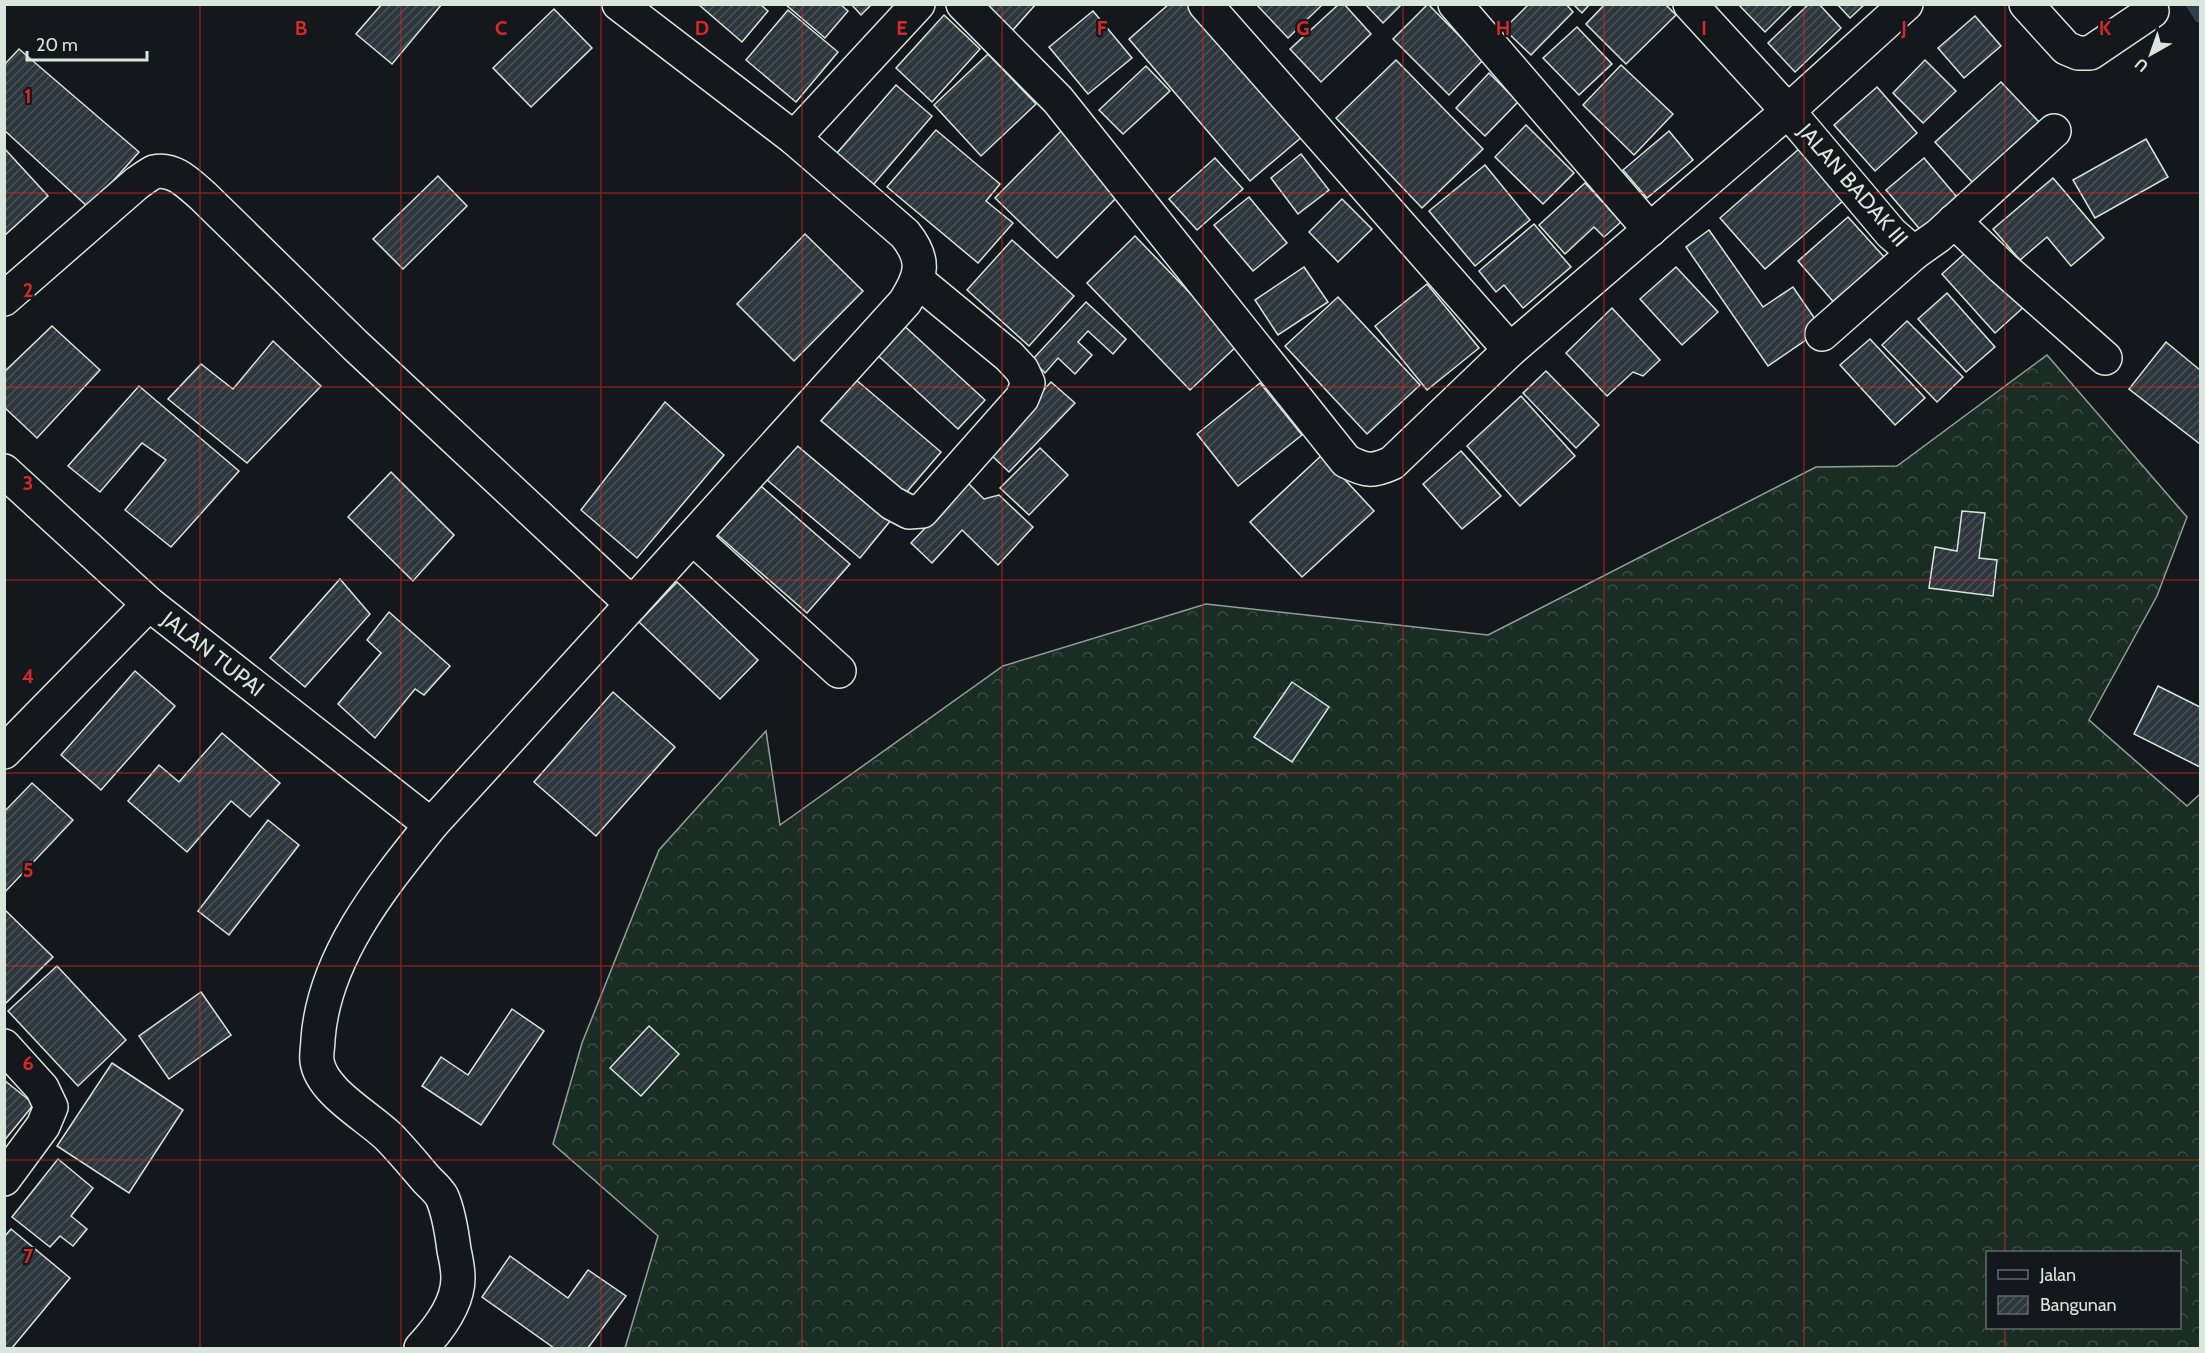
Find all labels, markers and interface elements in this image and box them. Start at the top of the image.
text: B [295,16,307,40]
text: C [495,16,507,40]
text: D [695,16,709,40]
text: E [896,16,908,40]
text: F [1097,16,1108,40]
text: G [1296,16,1310,40]
text: H [1496,16,1510,40]
text: I [1701,16,1707,40]
text: J [1900,16,1907,40]
text: K [2099,16,2112,40]
scale bar [27,24,147,62]
north arrow [2121,24,2181,84]
text: 20 m [36,34,78,56]
text: U [2131,54,2152,76]
text: 1 [24,84,32,108]
street label: JALAN BADAK III [1792,117,1914,252]
text: 2 [23,278,33,302]
text: 3 [23,471,33,495]
street label: JALAN TUPAI [156,605,270,702]
text: 4 [22,664,34,688]
text: 5 [23,858,33,882]
text: 6 [22,1051,34,1075]
text: 7 [23,1244,34,1268]
legend [1986,1251,2181,1329]
text: Jalan [2039,1264,2076,1286]
text: Bangunan [2040,1294,2117,1316]

